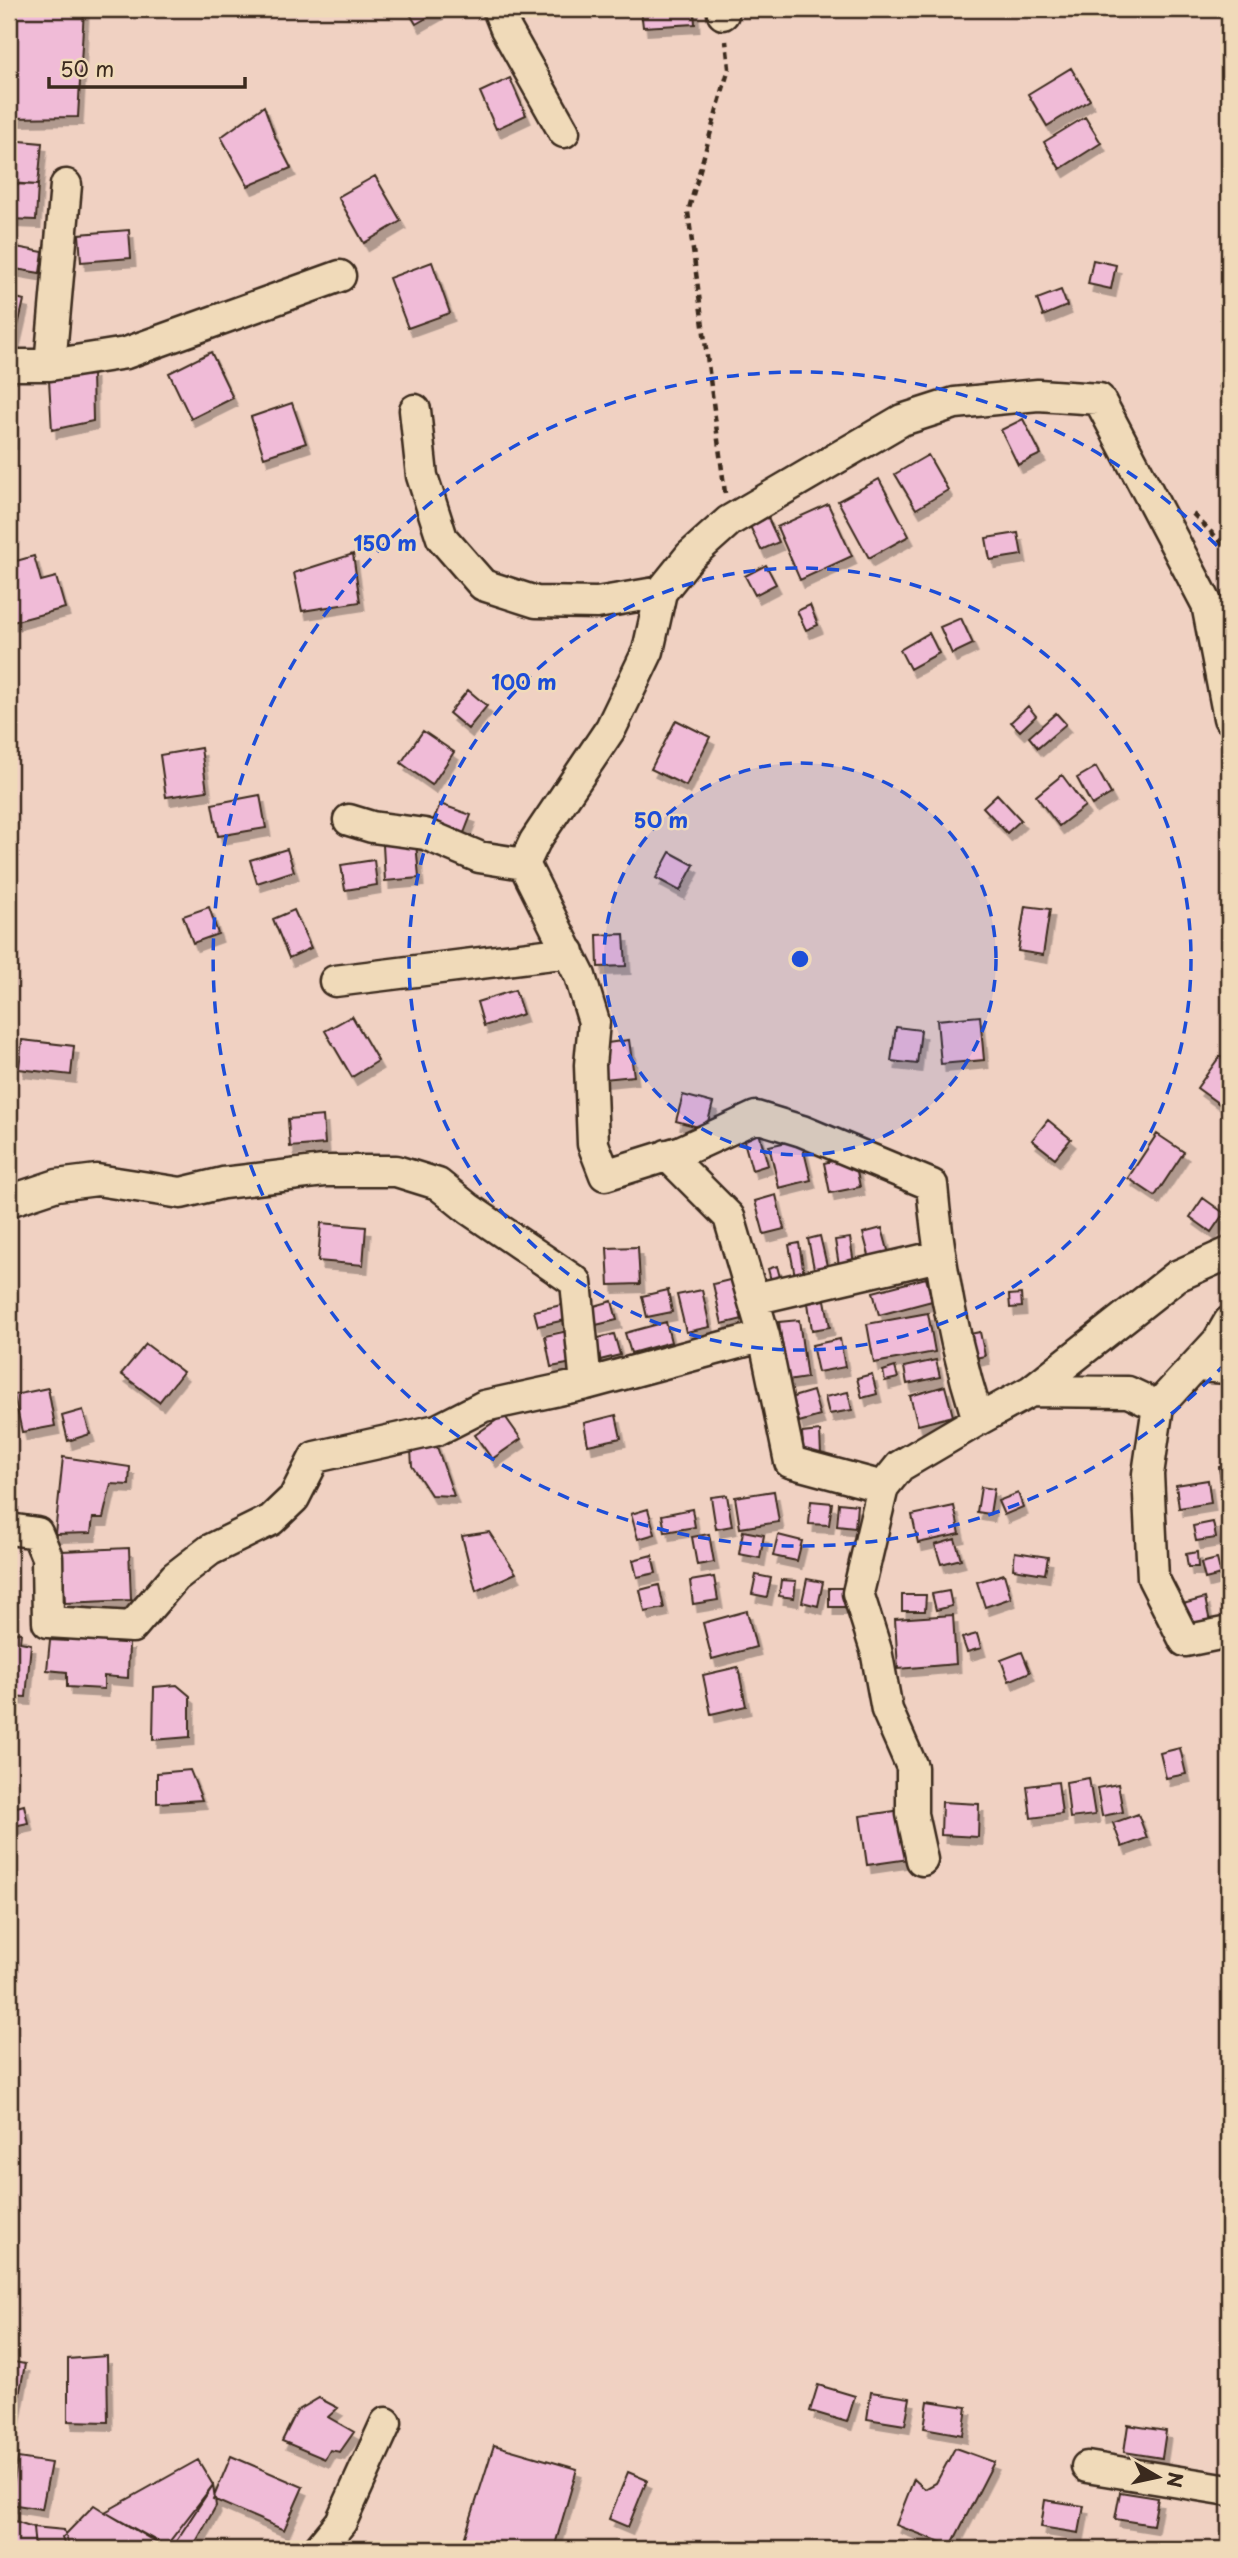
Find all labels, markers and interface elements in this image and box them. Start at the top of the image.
scale bar [49,46,245,90]
text: 50 m [60,52,114,84]
text: 150 m [353,526,417,558]
text: 100 m [491,665,557,697]
text: 50 m [634,803,688,835]
centre of rings [788,947,812,971]
north arrow [1122,2442,1192,2512]
text: N [1161,2470,1191,2489]

